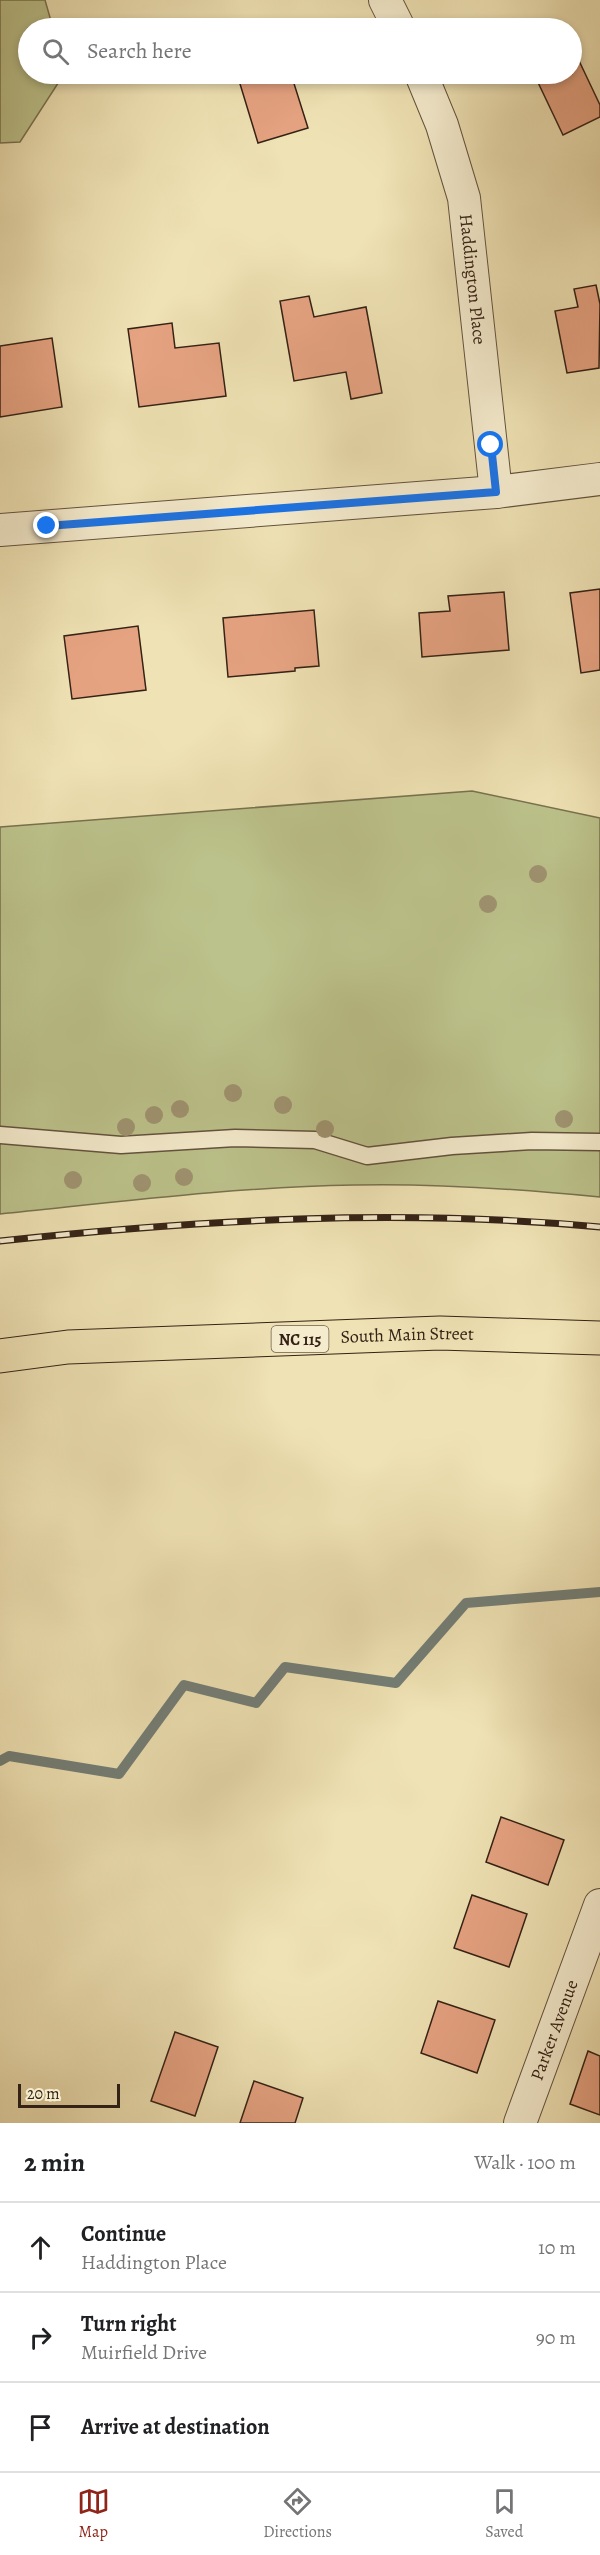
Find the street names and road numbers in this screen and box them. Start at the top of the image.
street label: Haddington Place [454,212,492,346]
street label: South Main Street [340,1321,474,1349]
road number: NC 115 [272,1326,328,1352]
street label: Parker Avenue [525,1976,584,2084]

